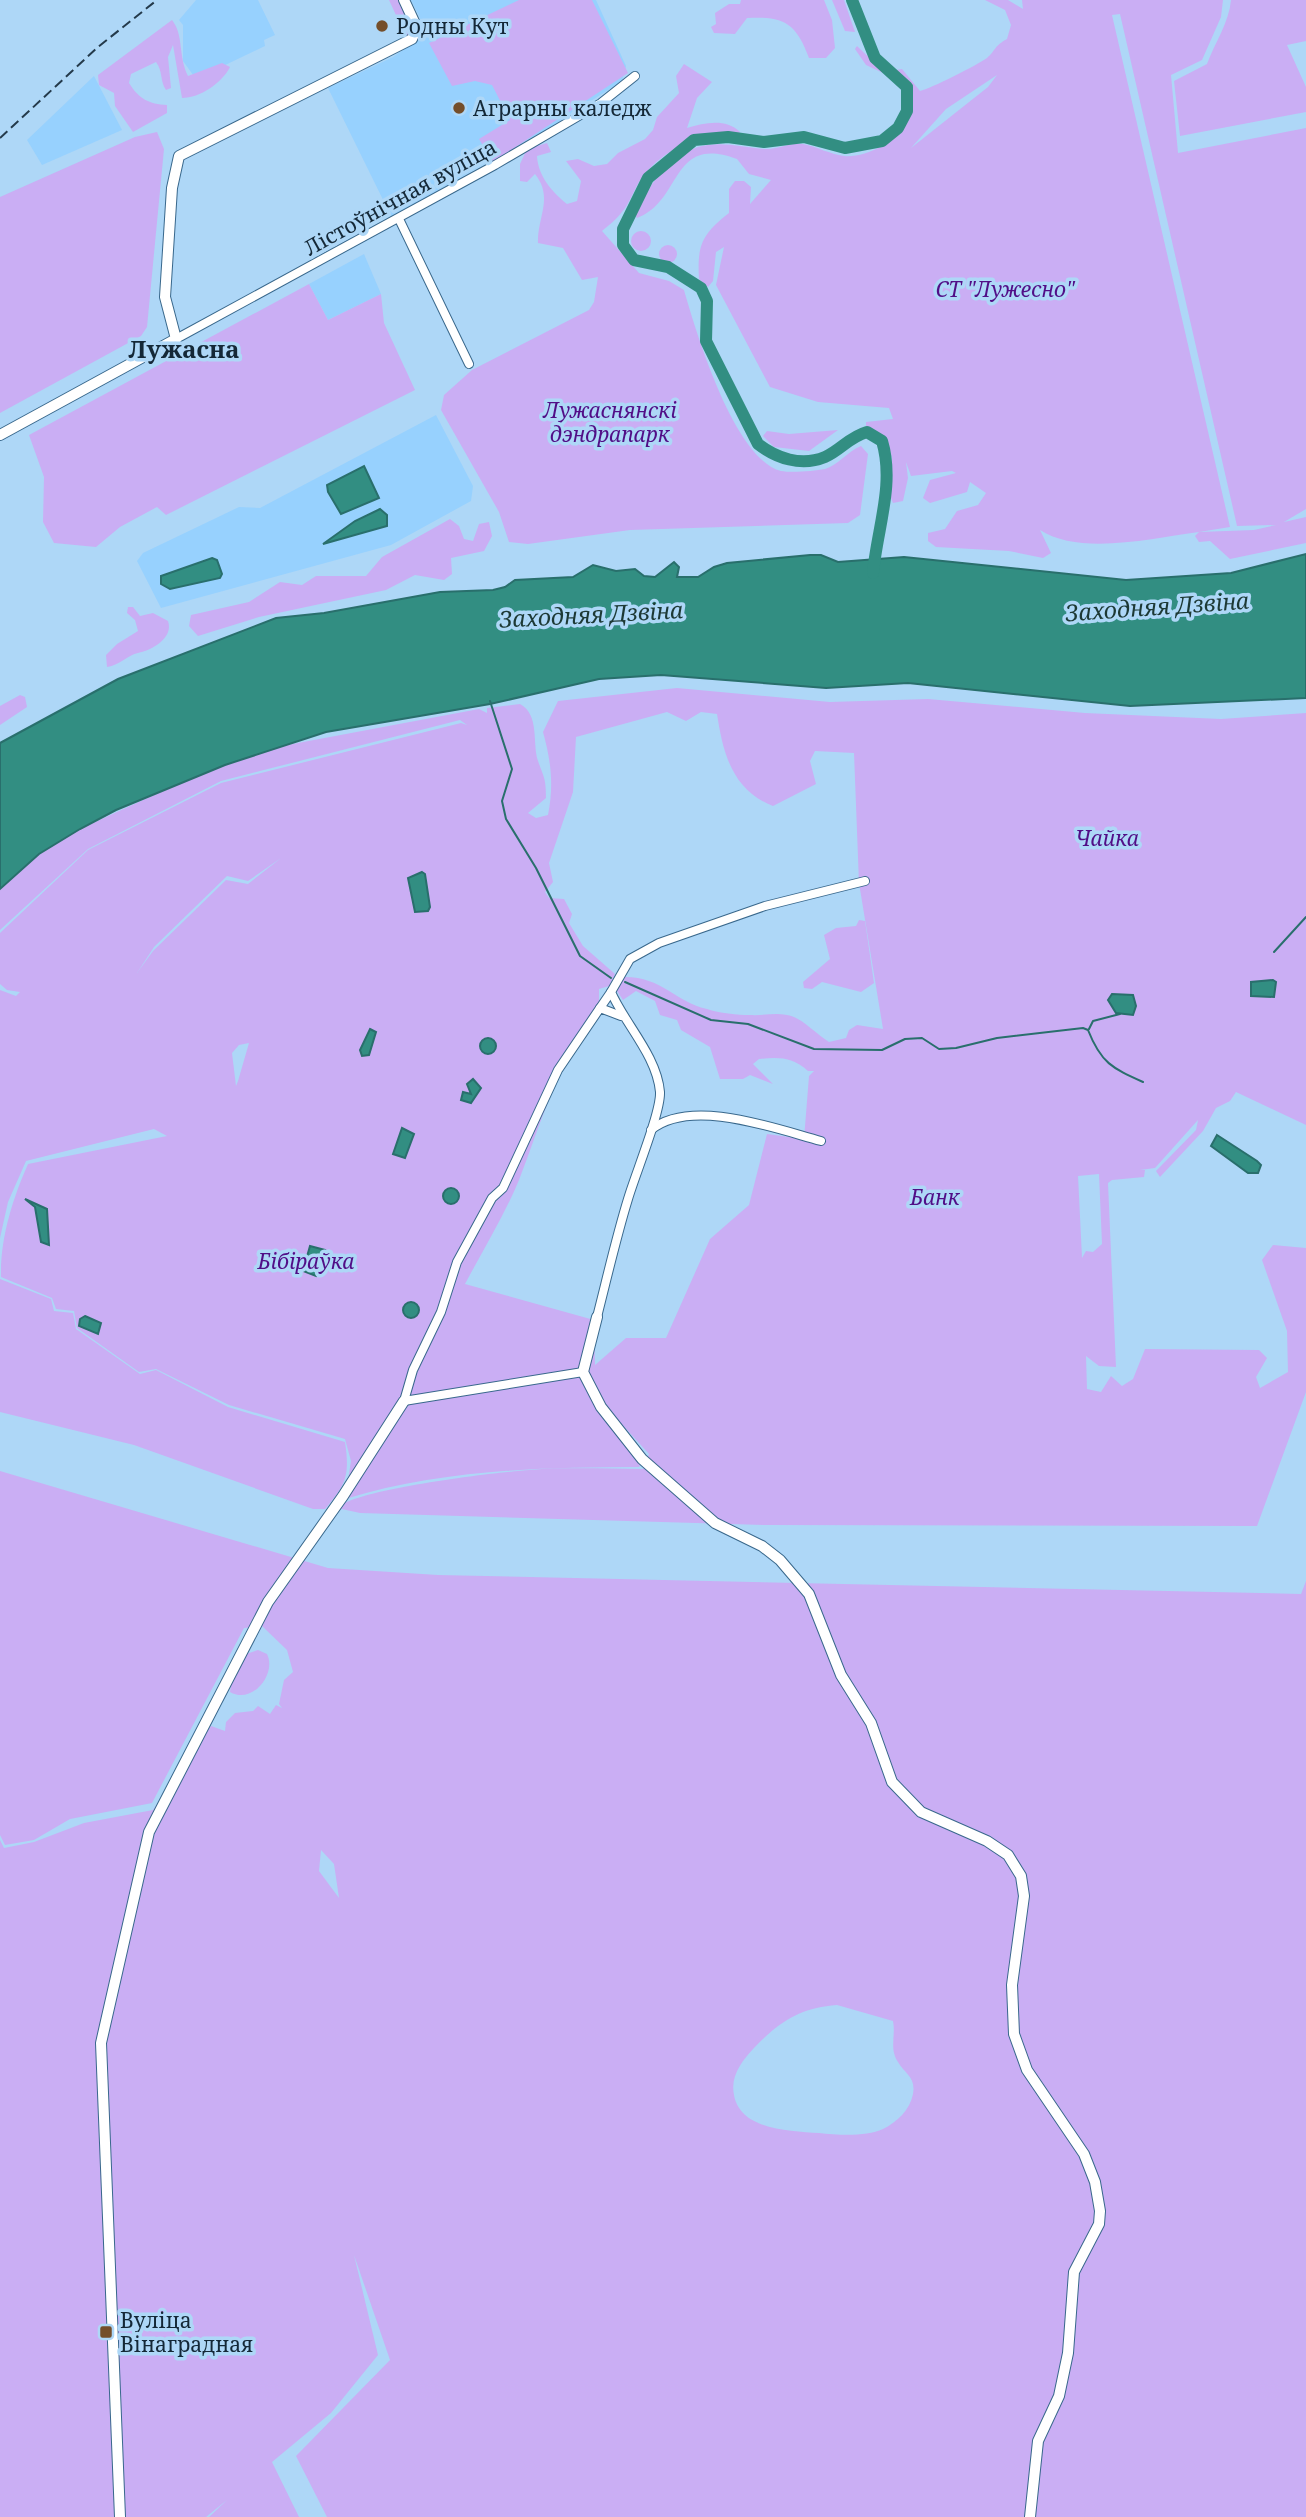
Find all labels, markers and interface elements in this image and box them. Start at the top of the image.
place label: Родны Кут [396,12,509,40]
marker: Родны Кут [374,18,390,34]
place label: Аграрны каледж [473,94,652,122]
marker: Аграрны каледж [451,100,467,116]
street label: Лістоўнічная вуліца [299,132,501,262]
park label: СТ "Лужесно" [935,275,1076,303]
district label: Лужасна [129,332,239,365]
park label: Лужаснянскі дэндрапарк [542,396,677,448]
water label: Заходняя Дзвіна [1064,584,1250,628]
water label: Заходняя Дзвіна [498,593,684,635]
park label: Чайка [1075,824,1139,852]
park label: Банк [909,1183,961,1211]
park label: Бібіраўка [257,1247,354,1275]
place label: Вуліца Вінаградная [120,2306,253,2358]
marker: Вуліца Вінаградная [98,2324,114,2340]

